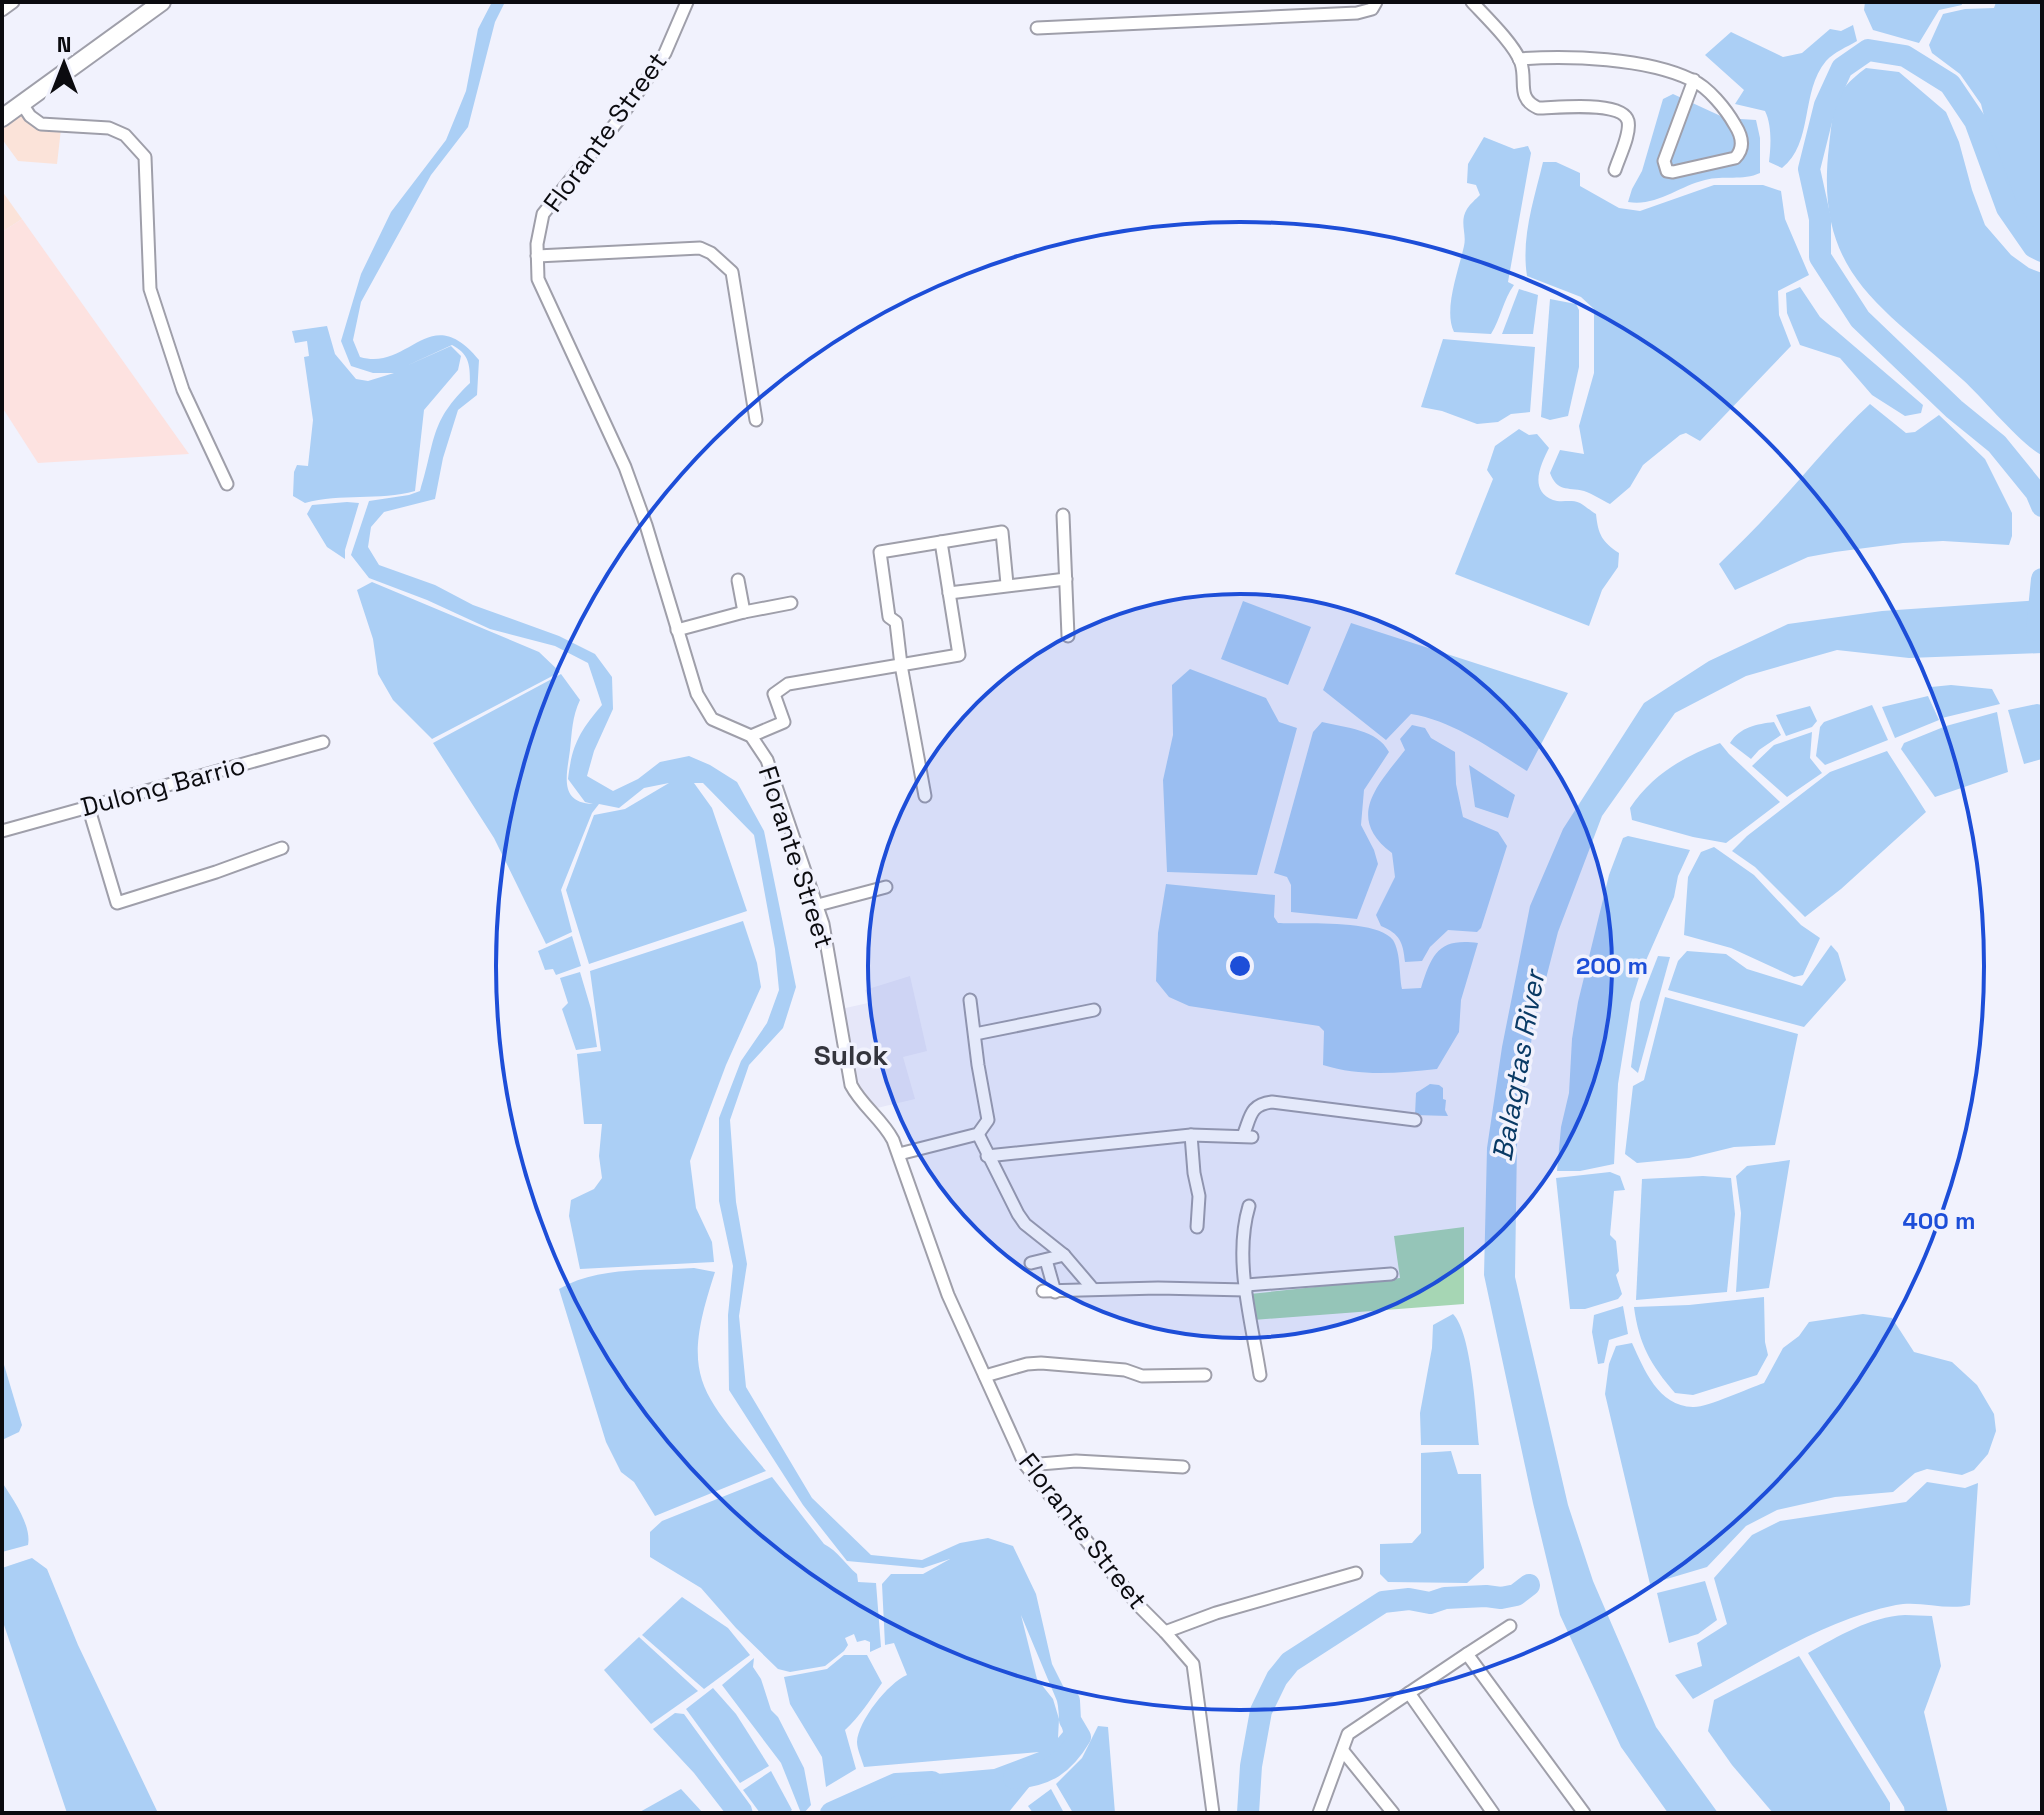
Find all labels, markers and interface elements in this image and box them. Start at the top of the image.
north arrow [24,24,104,104]
text: N [57,30,71,58]
street label: Florante Street [536,45,674,219]
street label: Dulong Barrio [77,748,249,824]
street label: Florante Street [751,762,841,952]
text: 200 m [1576,950,1648,981]
centre of rings [1226,952,1254,980]
water label: Balagtas River [1484,965,1553,1164]
district label: Sulok [814,1037,889,1073]
text: 400 m [1903,1205,1975,1236]
street label: Florante Street [1011,1446,1155,1616]

